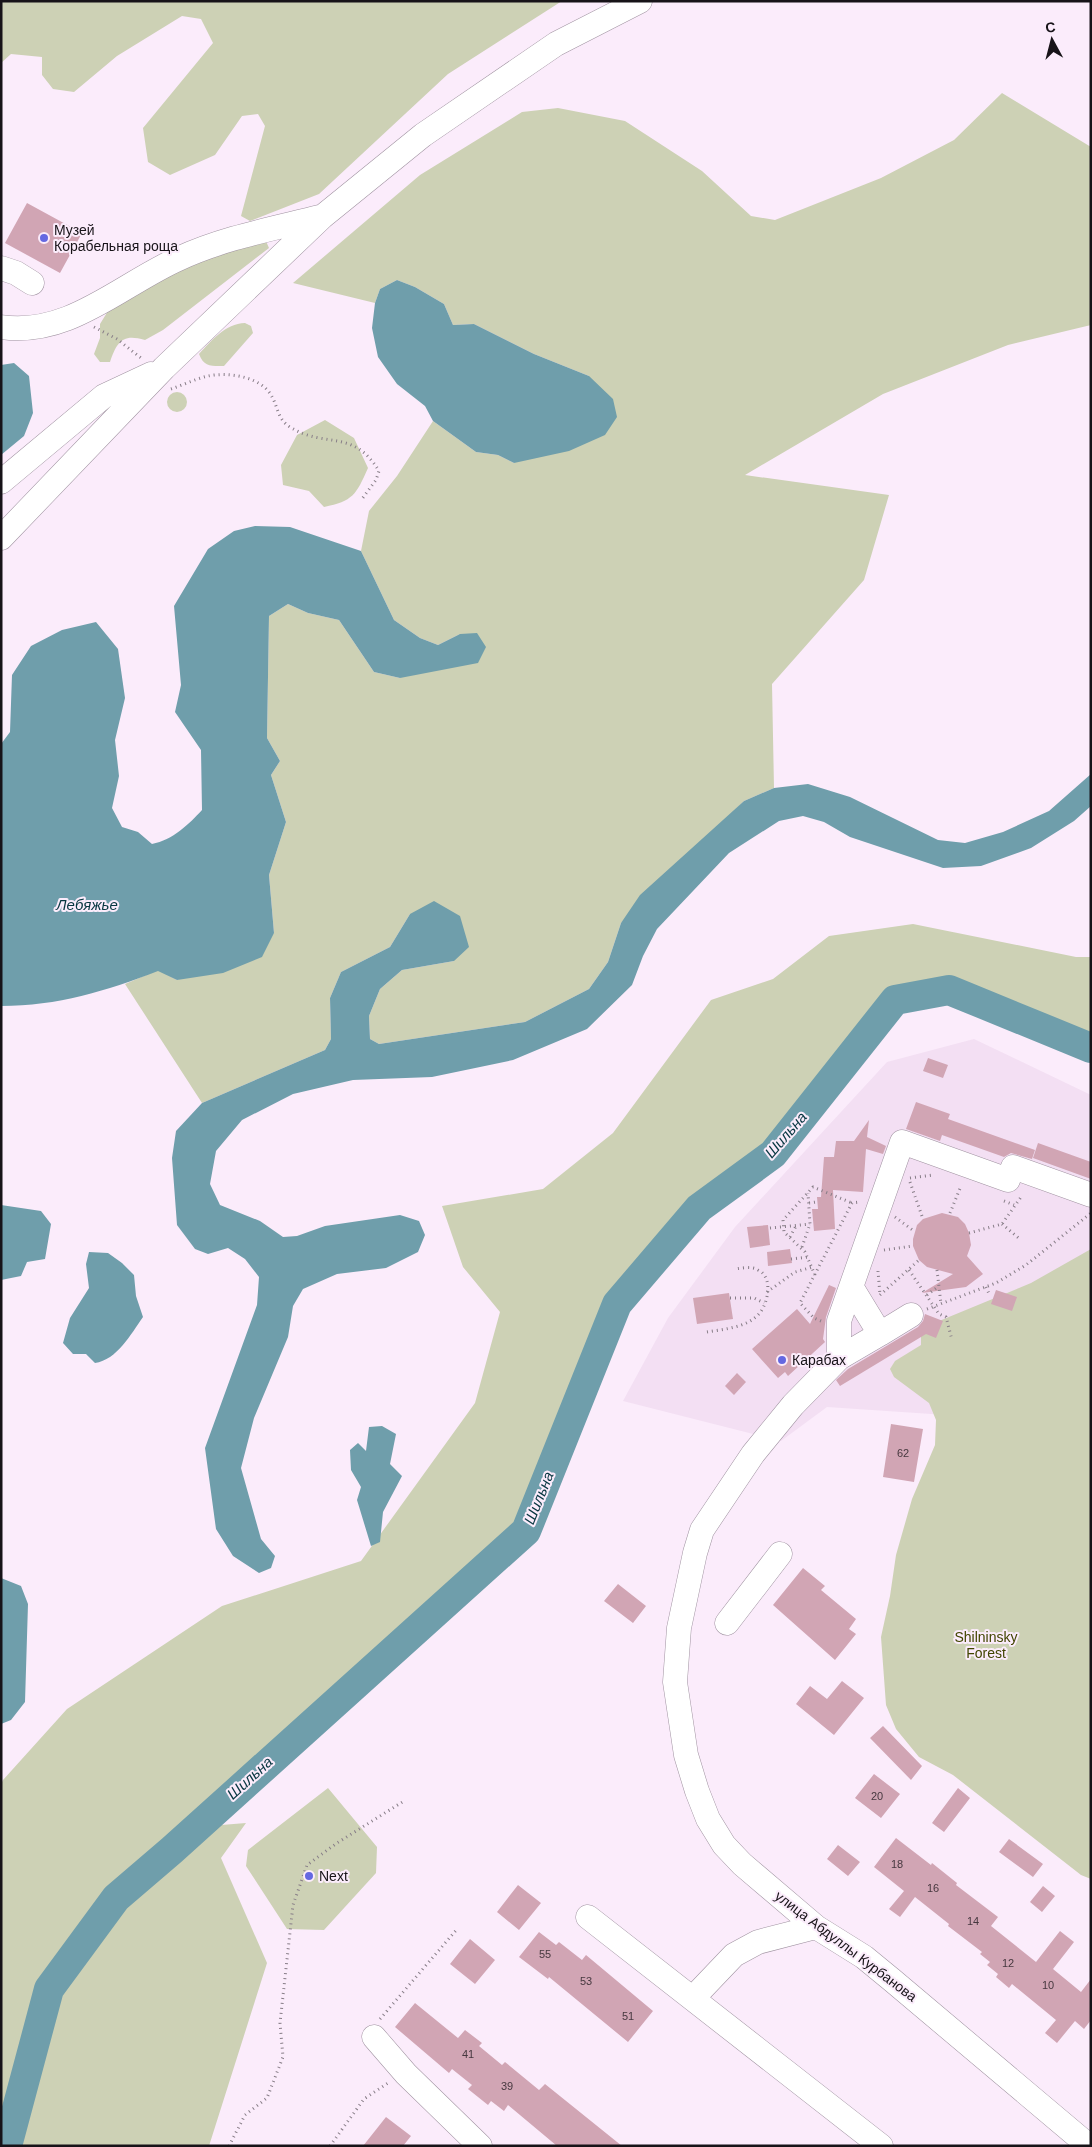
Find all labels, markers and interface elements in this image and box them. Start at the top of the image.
north arrow [1027,15,1077,65]
text: С [1044,19,1056,36]
place label: Музей Корабельная роща [54,222,178,254]
marker: Музей Корабельная роща [38,232,50,244]
water label: Лебяжье [55,896,118,913]
water label: Шильна [761,1108,810,1161]
place label: Карабах [792,1352,846,1368]
marker: Карабах [776,1354,788,1366]
house number: 62 [897,1447,909,1459]
water label: Шильна [520,1469,557,1527]
park label: Shilninsky Forest [954,1629,1018,1661]
water label: Шильна [224,1753,276,1802]
house number: 20 [871,1790,883,1802]
house number: 18 [891,1858,903,1870]
place label: Next [319,1868,348,1884]
marker: Next [303,1870,315,1882]
house number: 16 [927,1882,939,1894]
street label: улица Абдуллы Курбанова [772,1888,920,2005]
house number: 14 [967,1915,979,1927]
house number: 55 [539,1948,551,1960]
house number: 12 [1002,1957,1014,1969]
house number: 53 [580,1975,592,1987]
house number: 10 [1042,1979,1054,1991]
house number: 51 [622,2010,634,2022]
house number: 41 [462,2048,474,2060]
house number: 39 [501,2080,513,2092]

